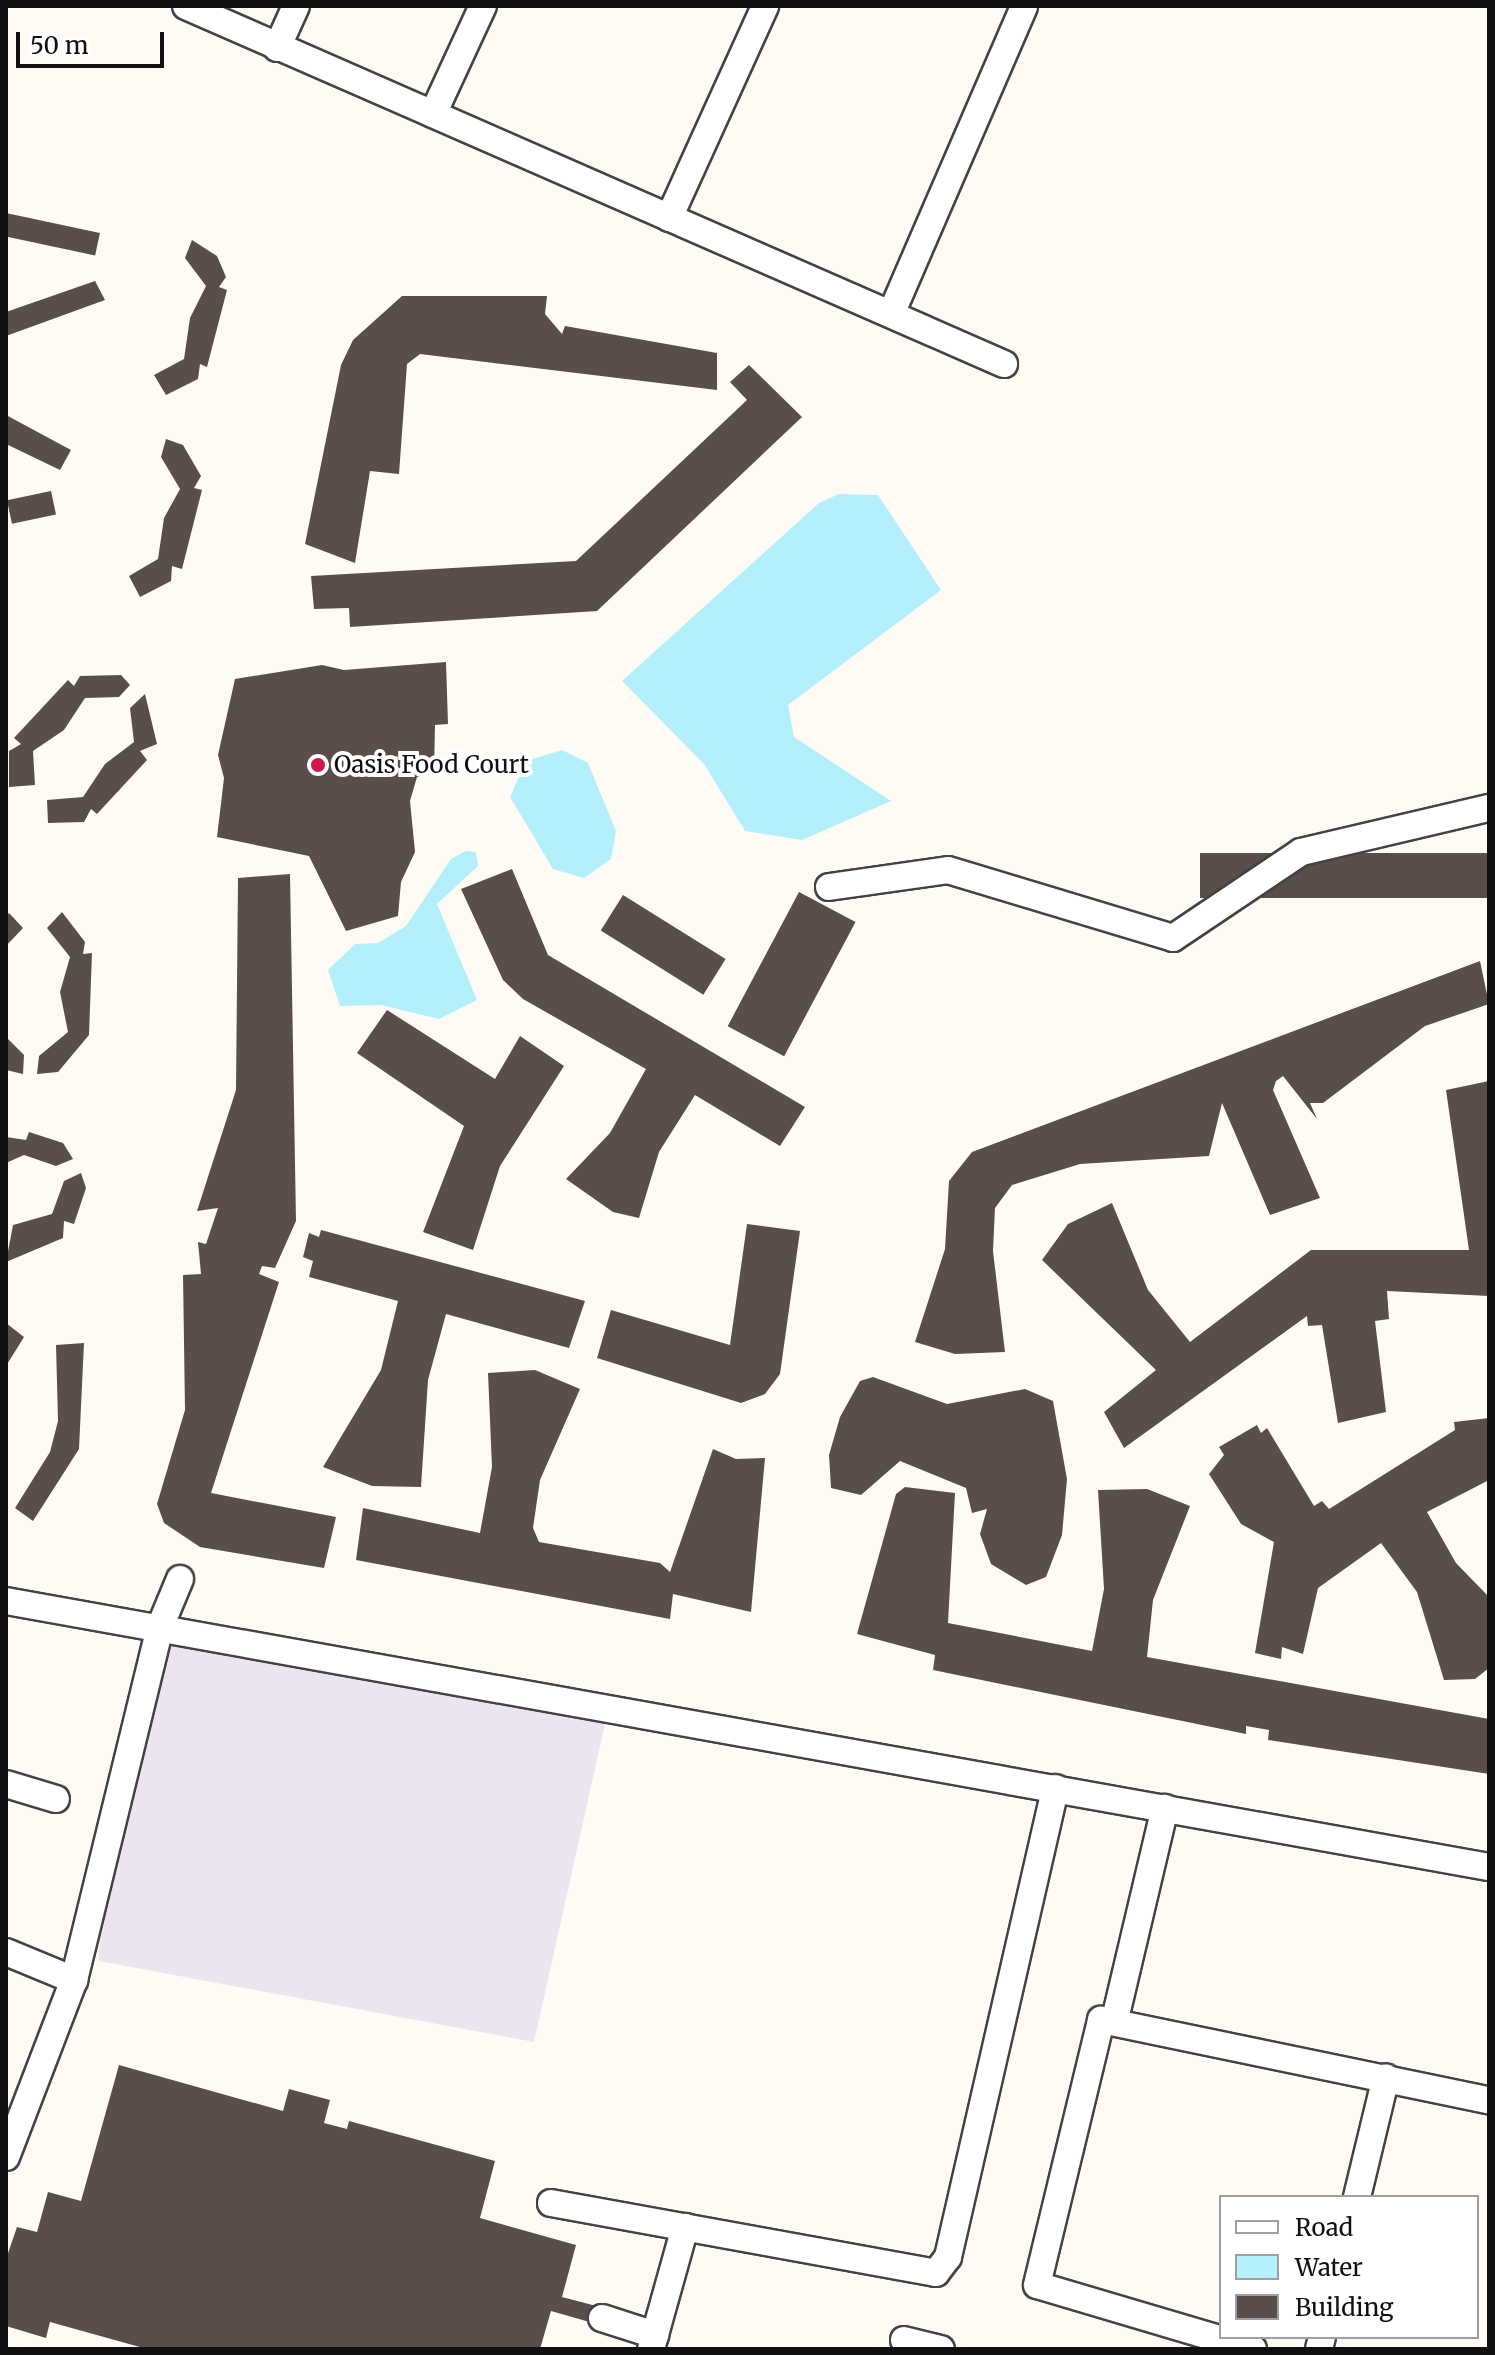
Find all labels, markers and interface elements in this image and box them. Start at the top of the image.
scale bar [20,16,168,66]
text: 50 m [30,30,89,61]
place label: Oasis Food Court [334,751,529,779]
marker: Oasis Food Court [309,756,327,774]
legend [1219,2195,1479,2339]
text: Road [1295,2212,1353,2243]
text: Water [1295,2252,1363,2283]
text: Building [1295,2292,1394,2323]

